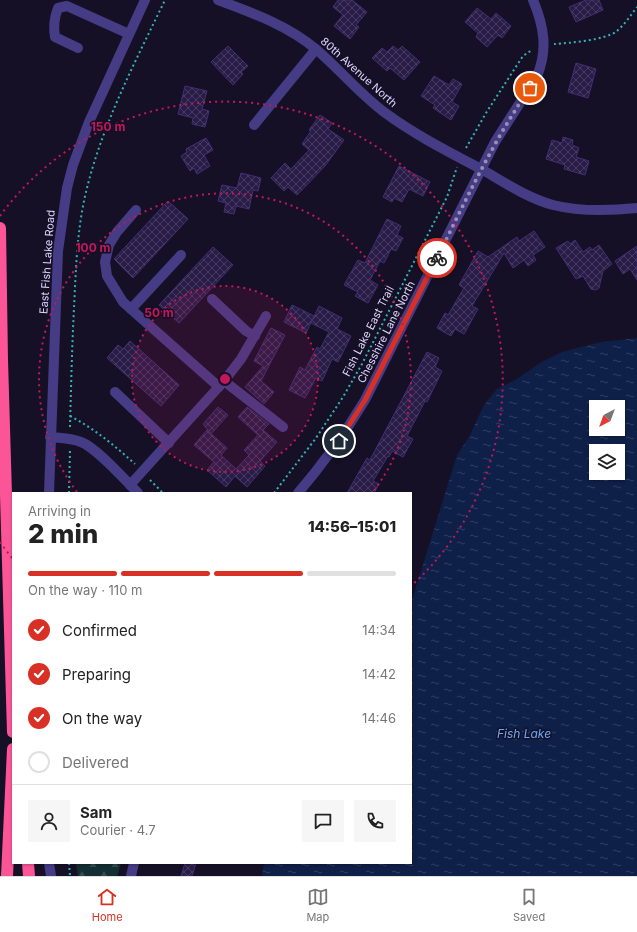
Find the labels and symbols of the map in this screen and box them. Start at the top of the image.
street label: 80th Avenue North [318,34,400,110]
pin [513,71,547,105]
text: 150 m [91,119,125,134]
street label: East Fish Lake Road [36,210,58,314]
courier [417,238,457,278]
text: 100 m [75,240,111,255]
street label: Chesshire Lane North [354,279,418,385]
street label: Fish Lake East Trail [339,283,397,379]
text: 50 m [144,305,174,320]
centre of rings [218,372,232,386]
north arrow [589,400,625,436]
pin [322,424,356,458]
water label: Fish Lake [497,726,551,741]

